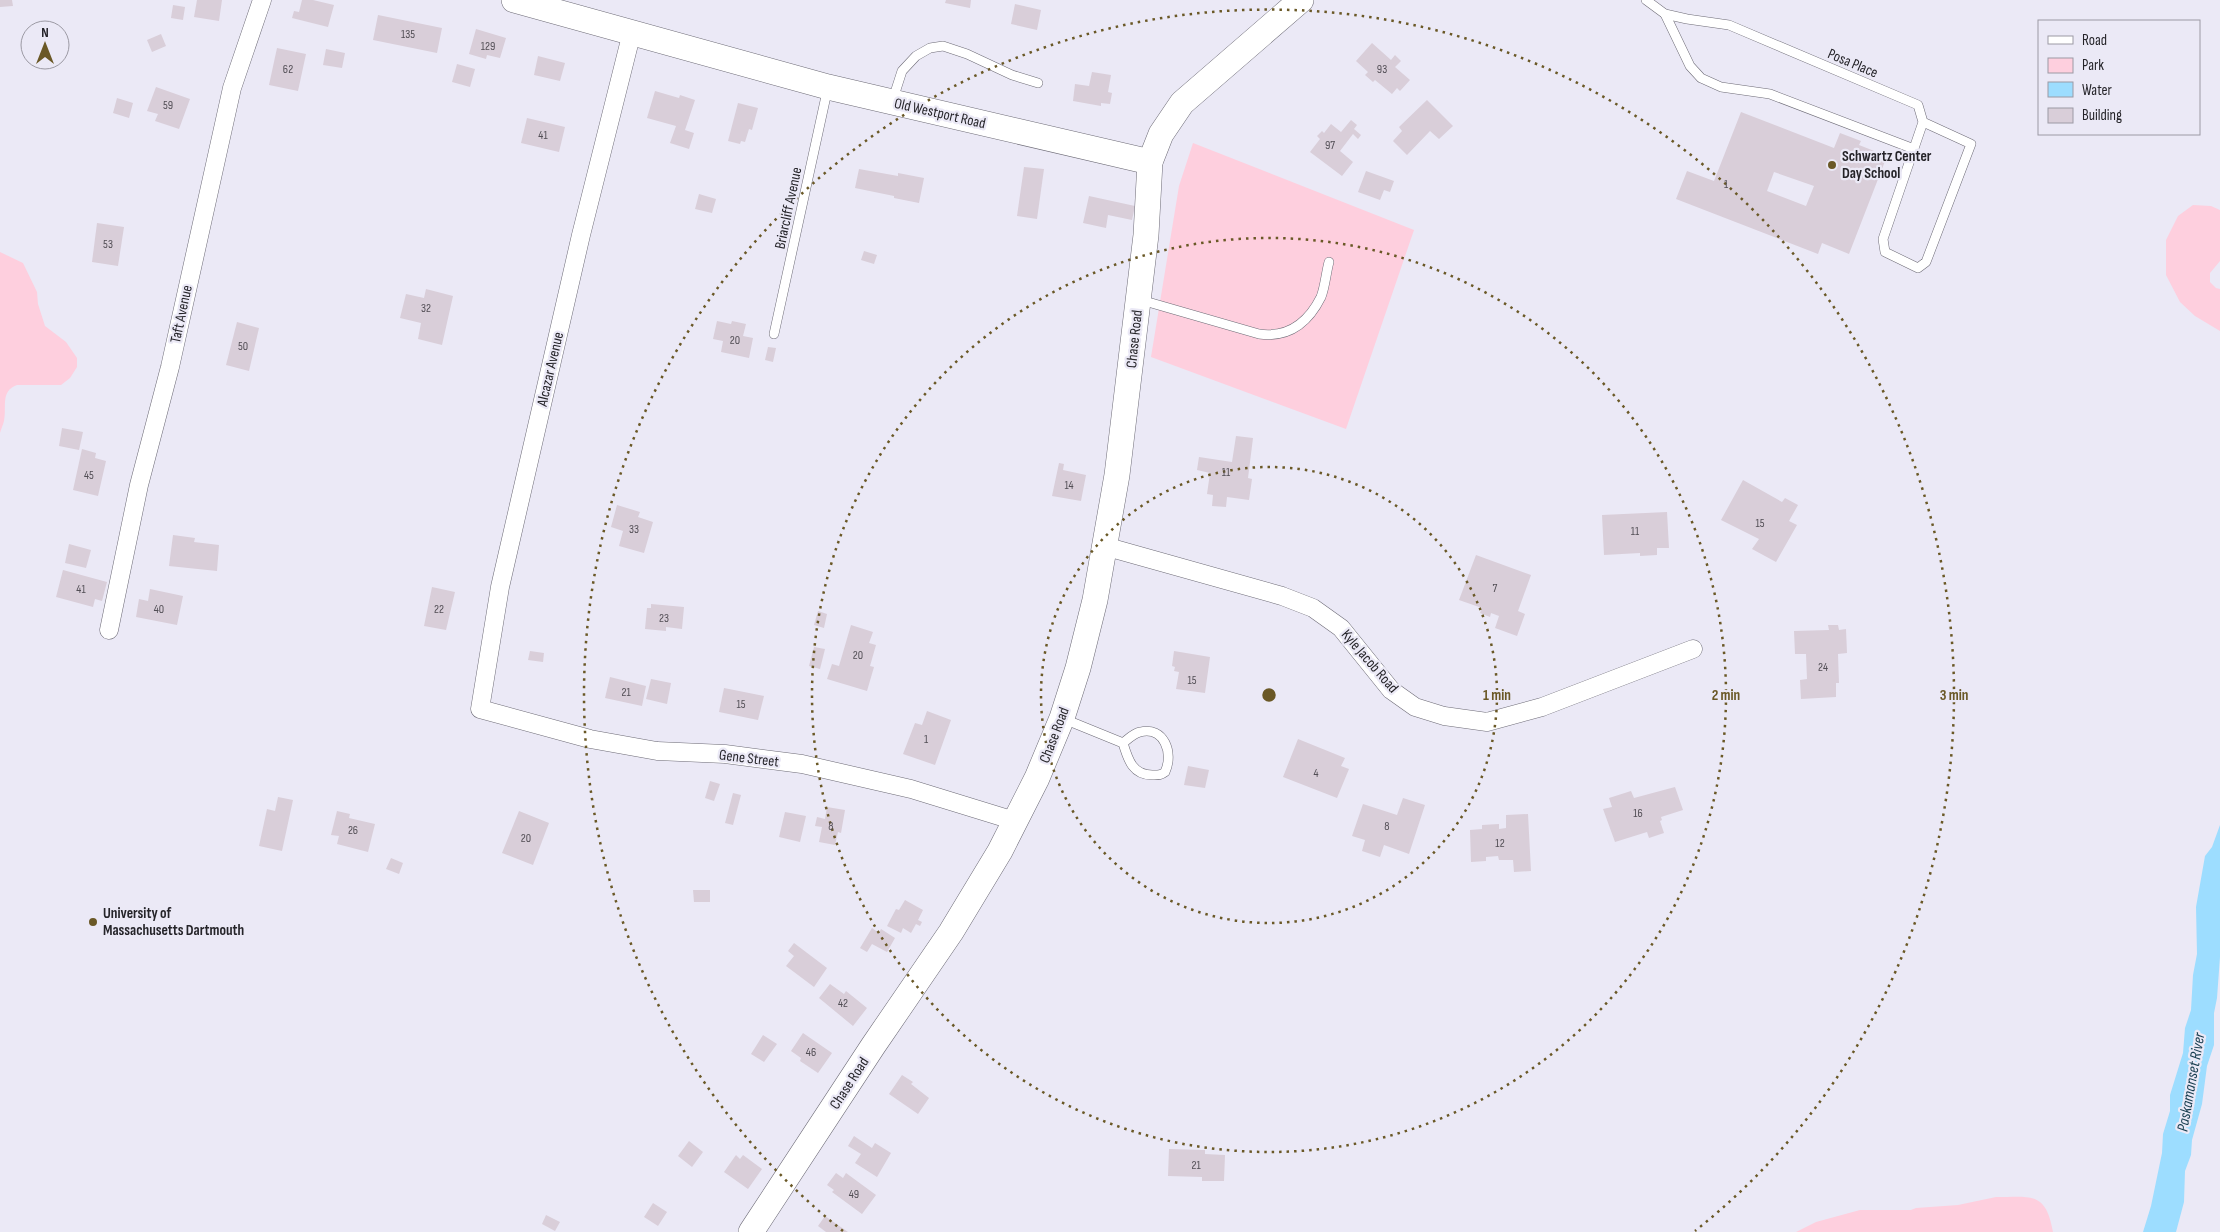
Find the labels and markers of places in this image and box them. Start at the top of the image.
place label: Schwartz Center Day School [1842,147,1932,183]
marker: Schwartz Center Day School [1826,159,1838,171]
centre of rings [1260,686,1278,704]
place label: University of Massachusetts Dartmouth [103,904,244,940]
marker: University of Massachusetts Dartmouth [87,916,99,928]

